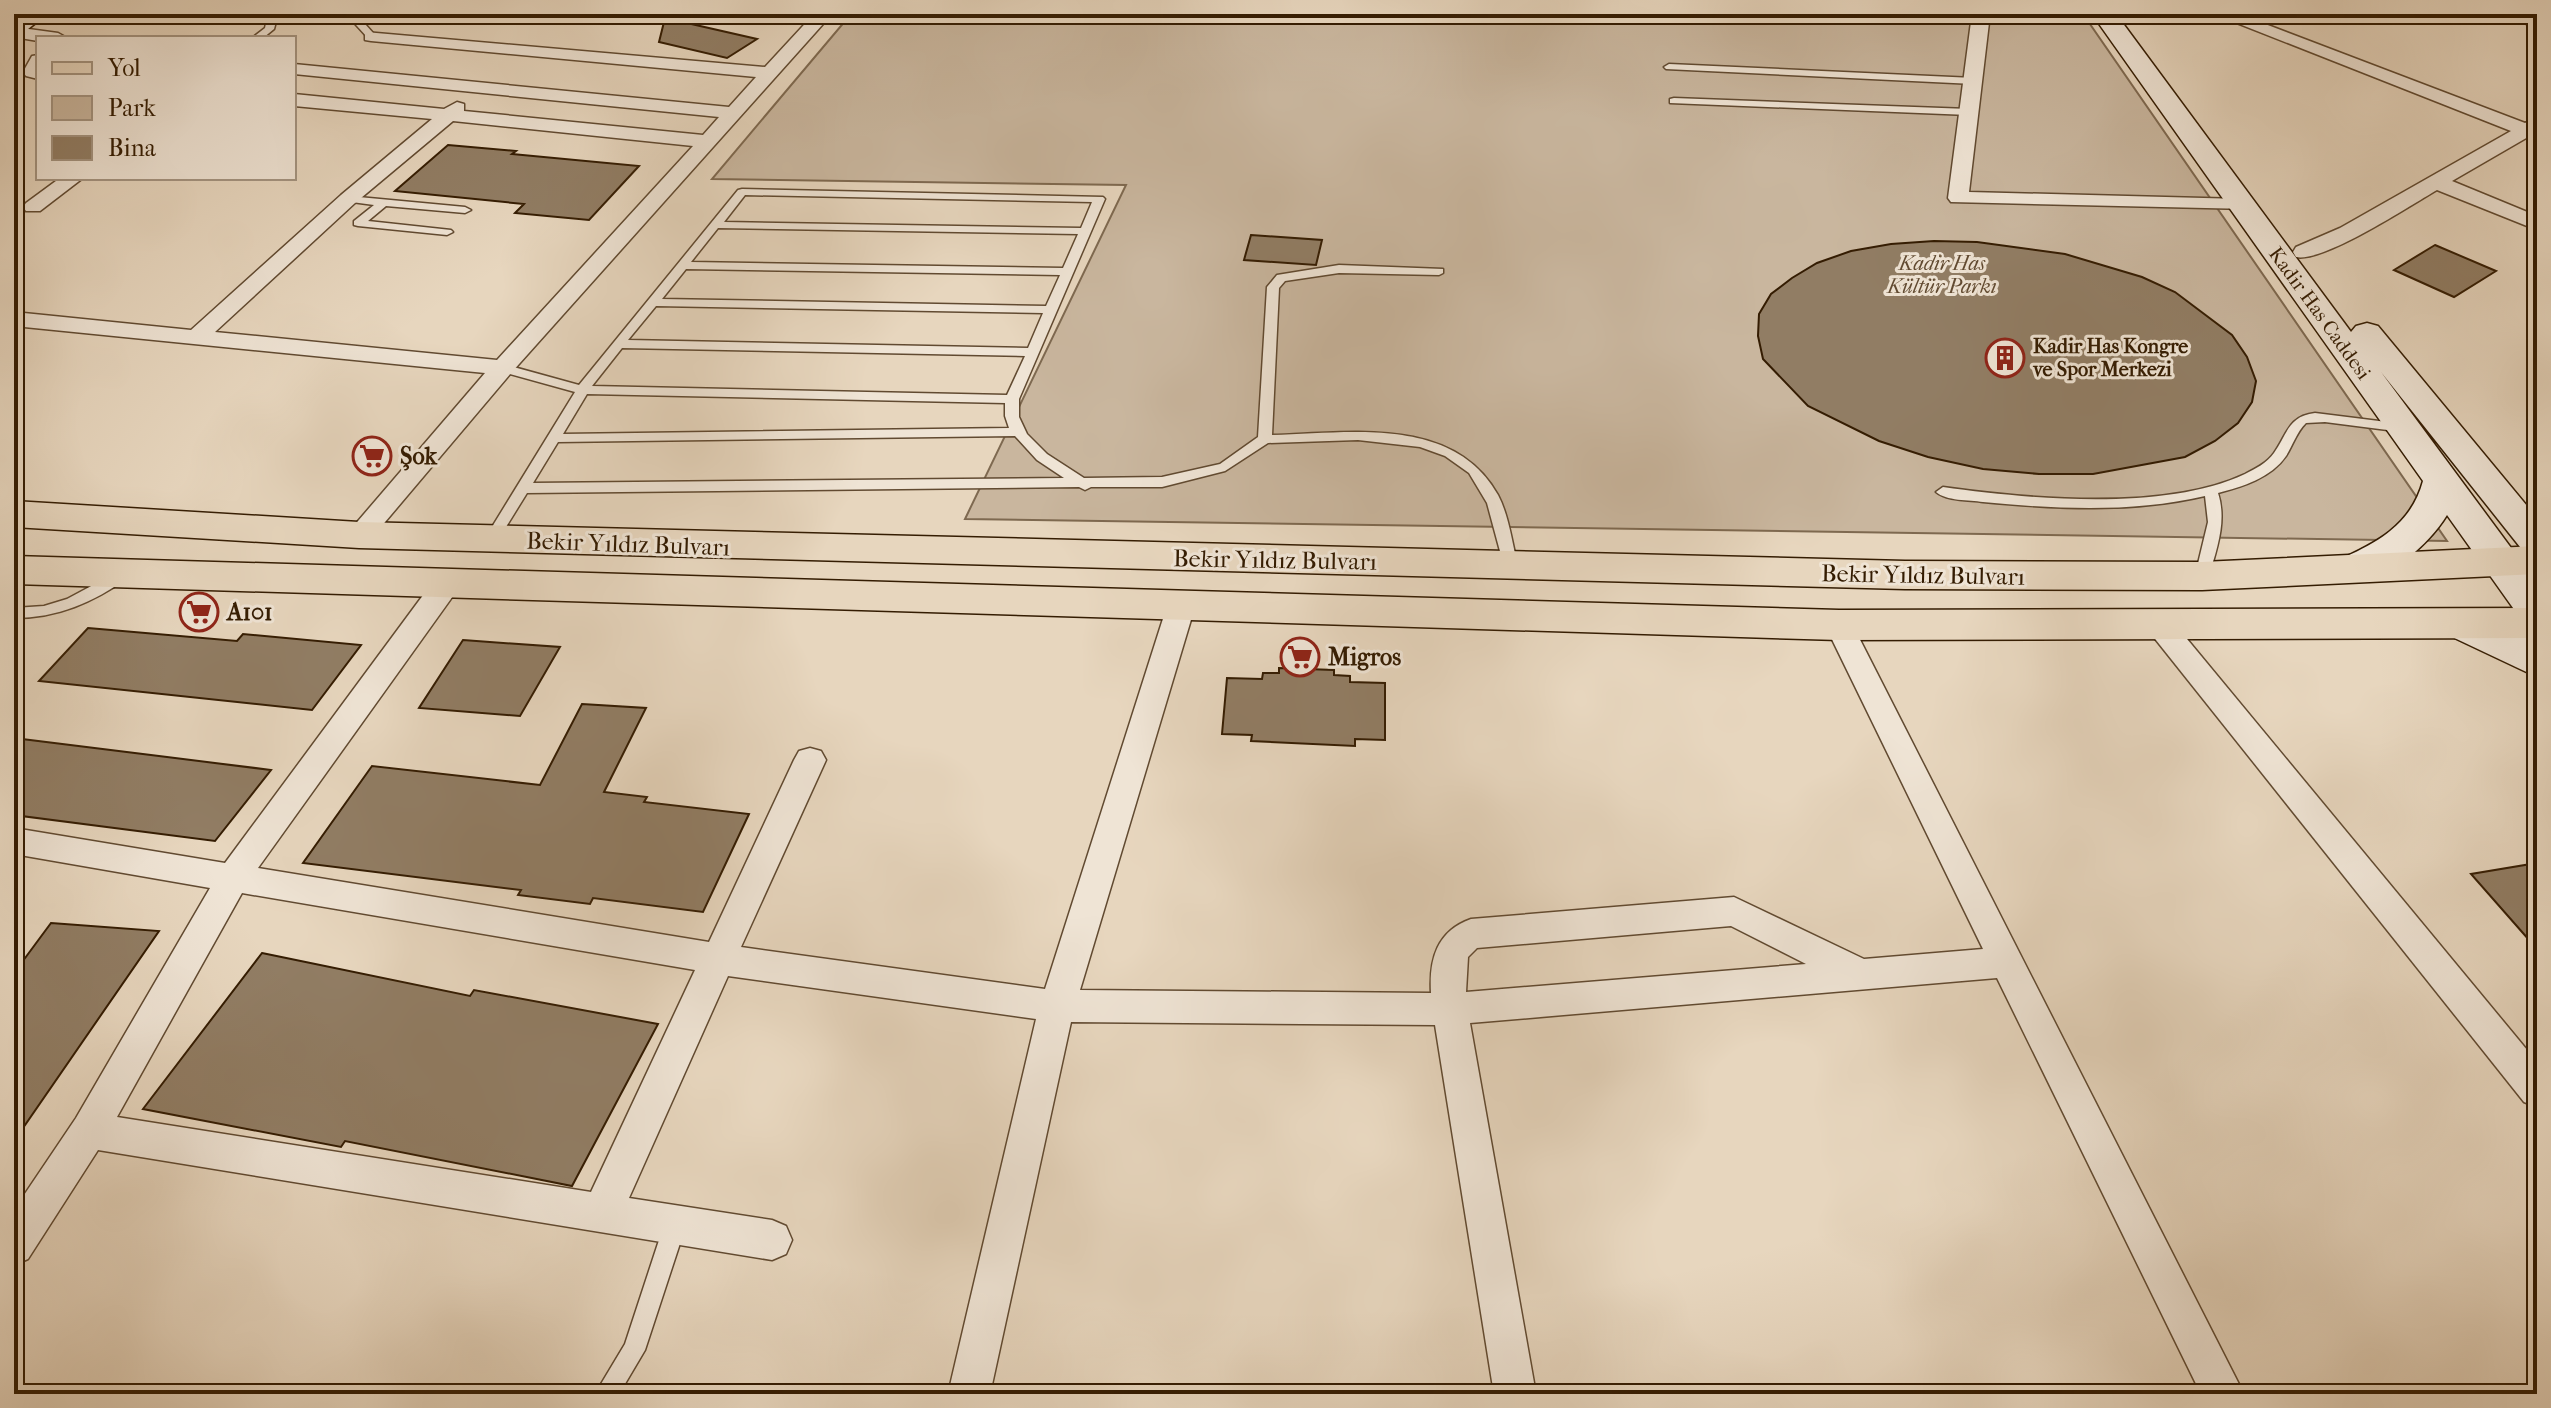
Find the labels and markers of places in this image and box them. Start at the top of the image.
place label: Kadir Has Kongre ve Spor Merkezi [2032,335,2188,381]
building icon: Kadir Has Kongre ve Spor Merkezi [1984,337,2026,379]
supermarket icon: Şok [351,435,393,477]
place label: Şok [400,442,437,471]
supermarket icon: A101 [178,591,220,633]
place label: A101 [225,598,273,626]
supermarket icon: Migros [1279,636,1321,678]
place label: Migros [1328,643,1401,671]

